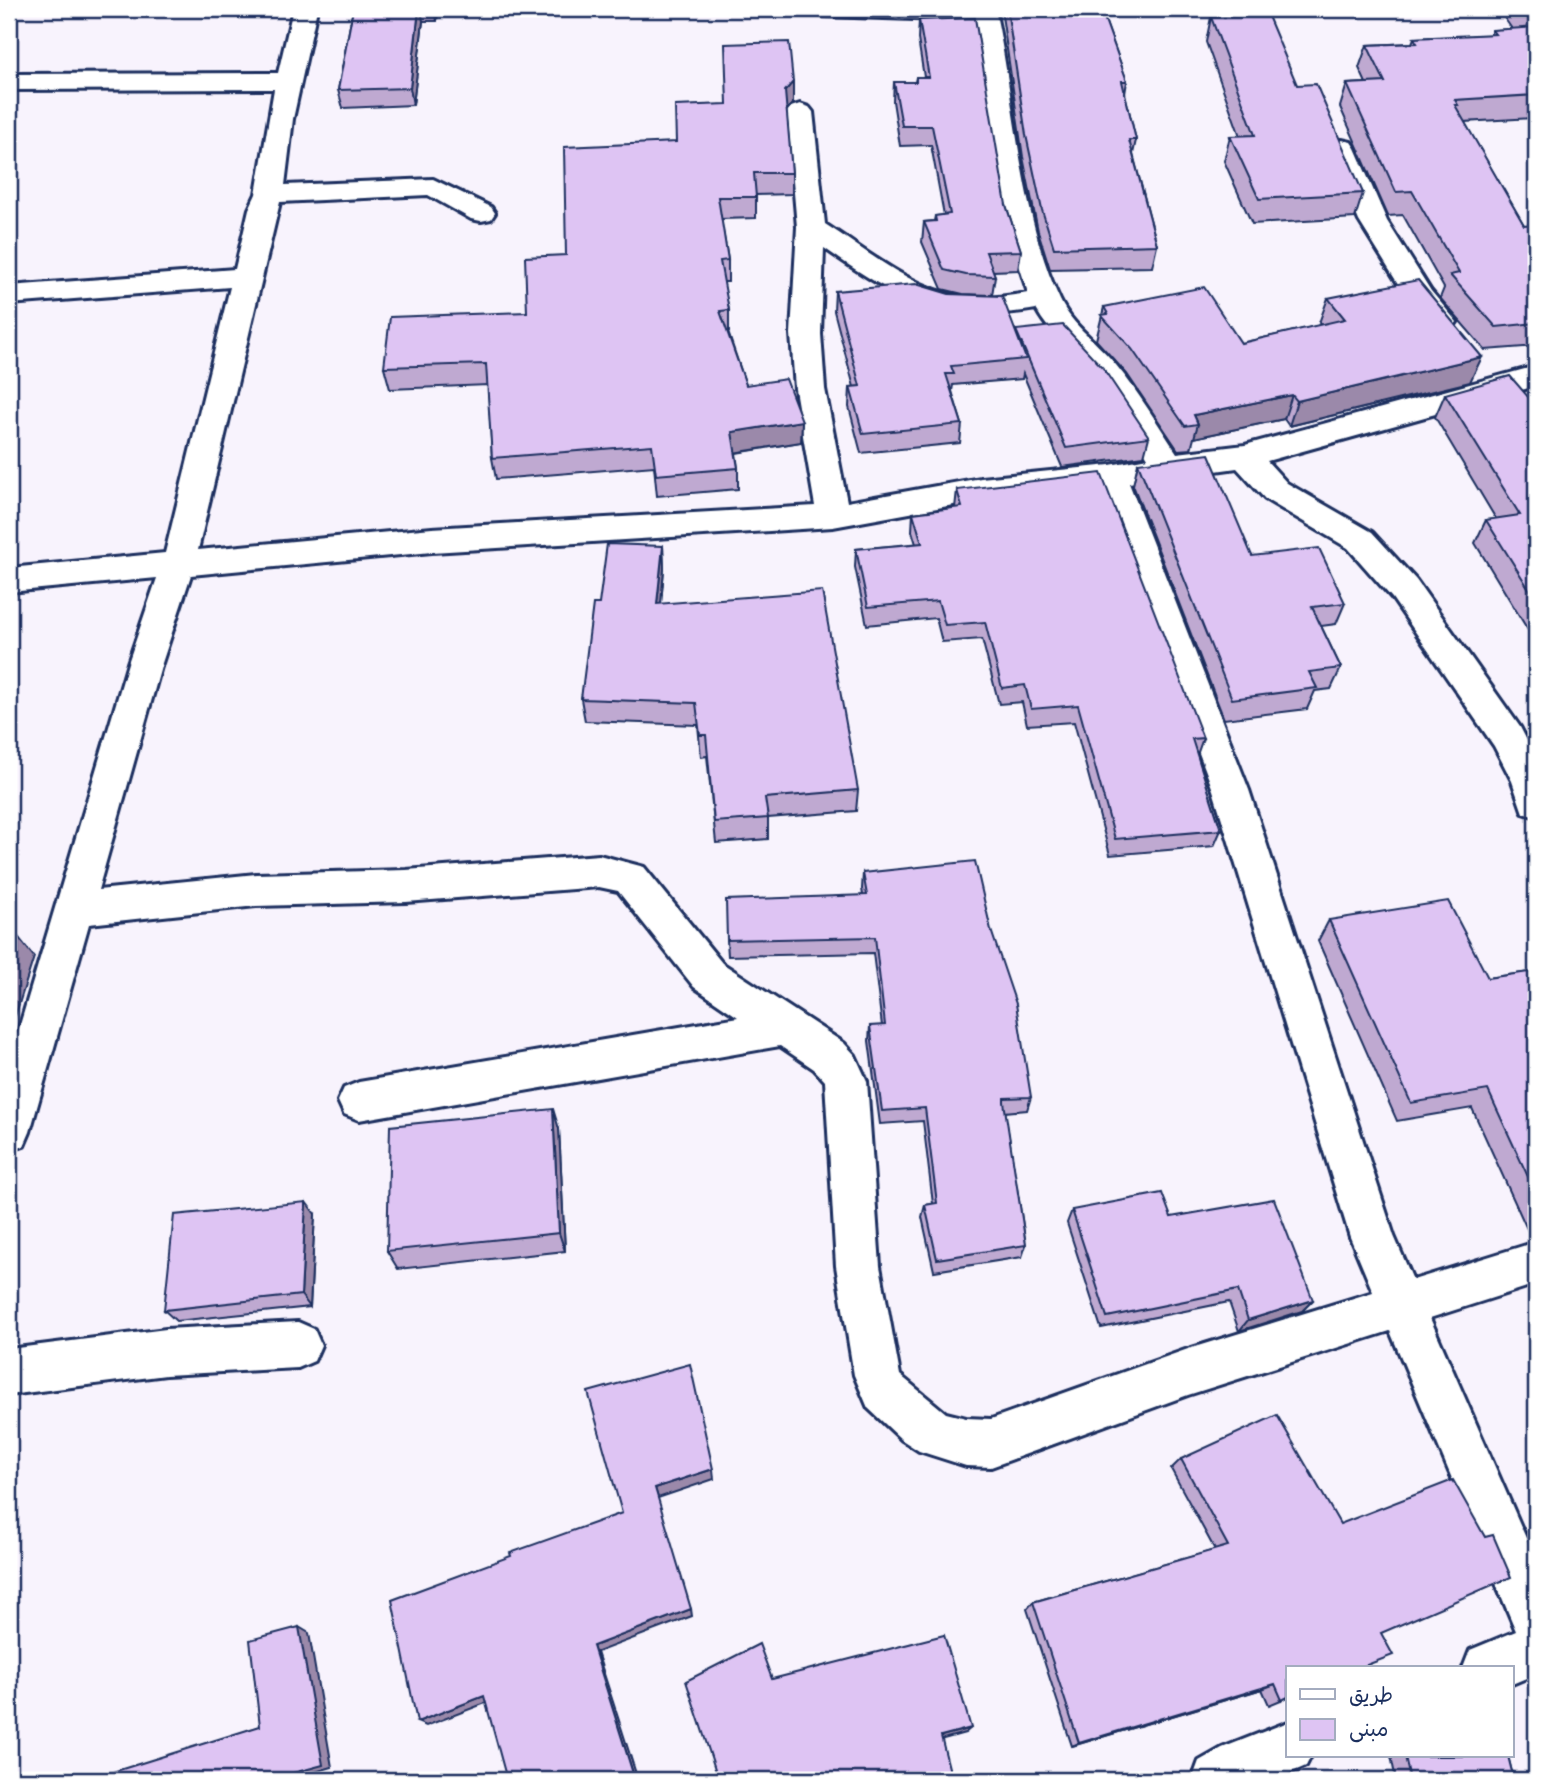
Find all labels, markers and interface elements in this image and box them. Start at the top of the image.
legend [1286,1666,1514,1758]
text: طريق [1349,1681,1393,1708]
text: مبنى [1349,1715,1388,1743]

